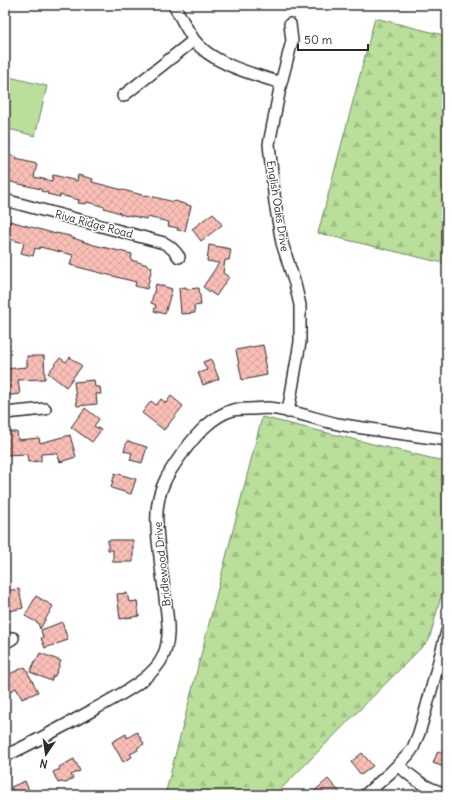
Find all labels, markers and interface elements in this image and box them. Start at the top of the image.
scale bar [298,26,368,52]
text: 50 m [304,32,333,47]
street label: English Oaks Drive [264,160,292,253]
street label: Riva Ridge Road [54,207,135,241]
street label: Bridlewood Drive [151,521,173,607]
north arrow [26,734,66,774]
text: N [38,756,49,771]

